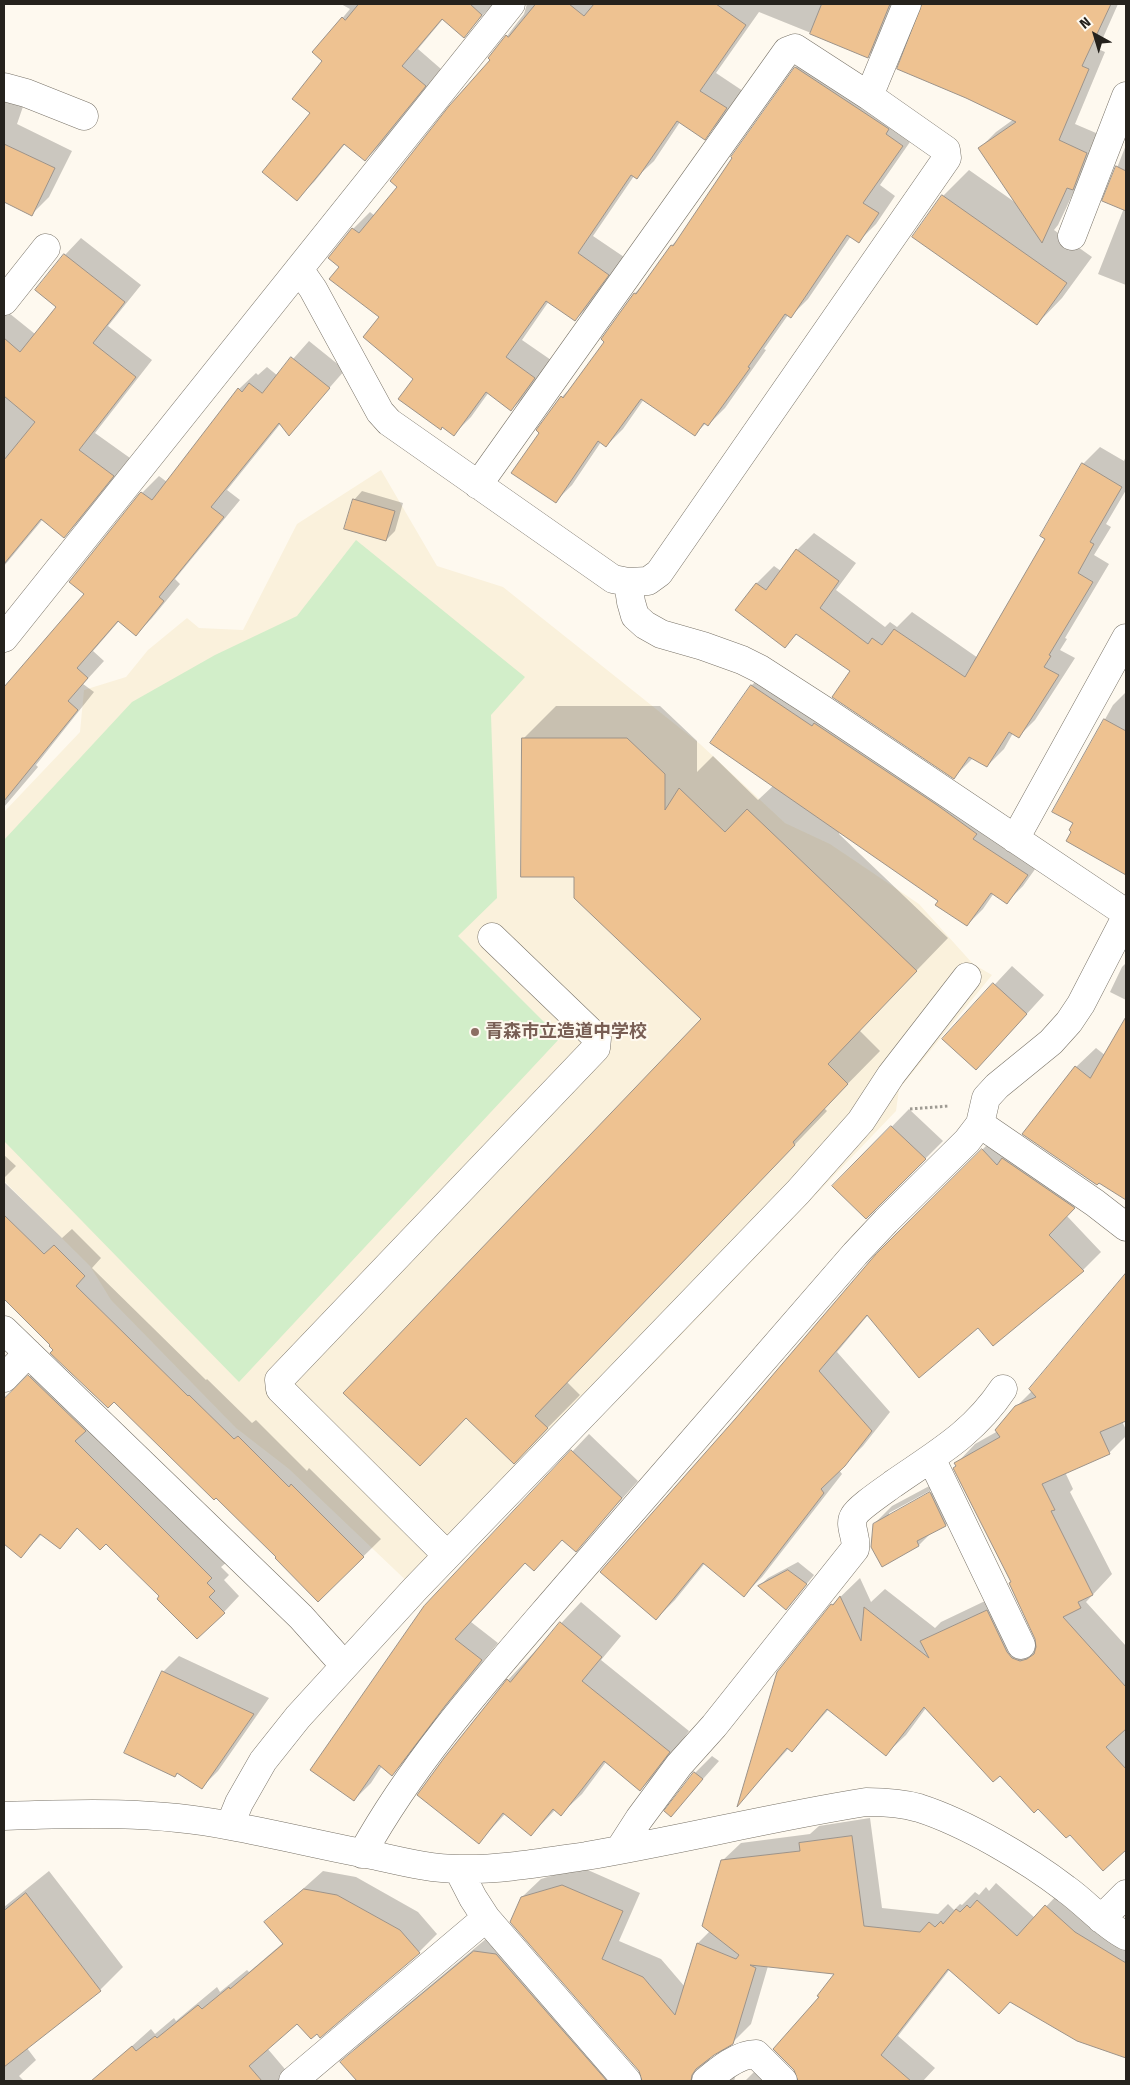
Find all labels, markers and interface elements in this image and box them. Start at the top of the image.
north arrow [1070,10,1120,60]
text: N [1076,13,1094,32]
place label: 青森市立造道中学校 [485,1021,647,1043]
marker: 青森市立造道中学校 [469,1026,481,1038]

